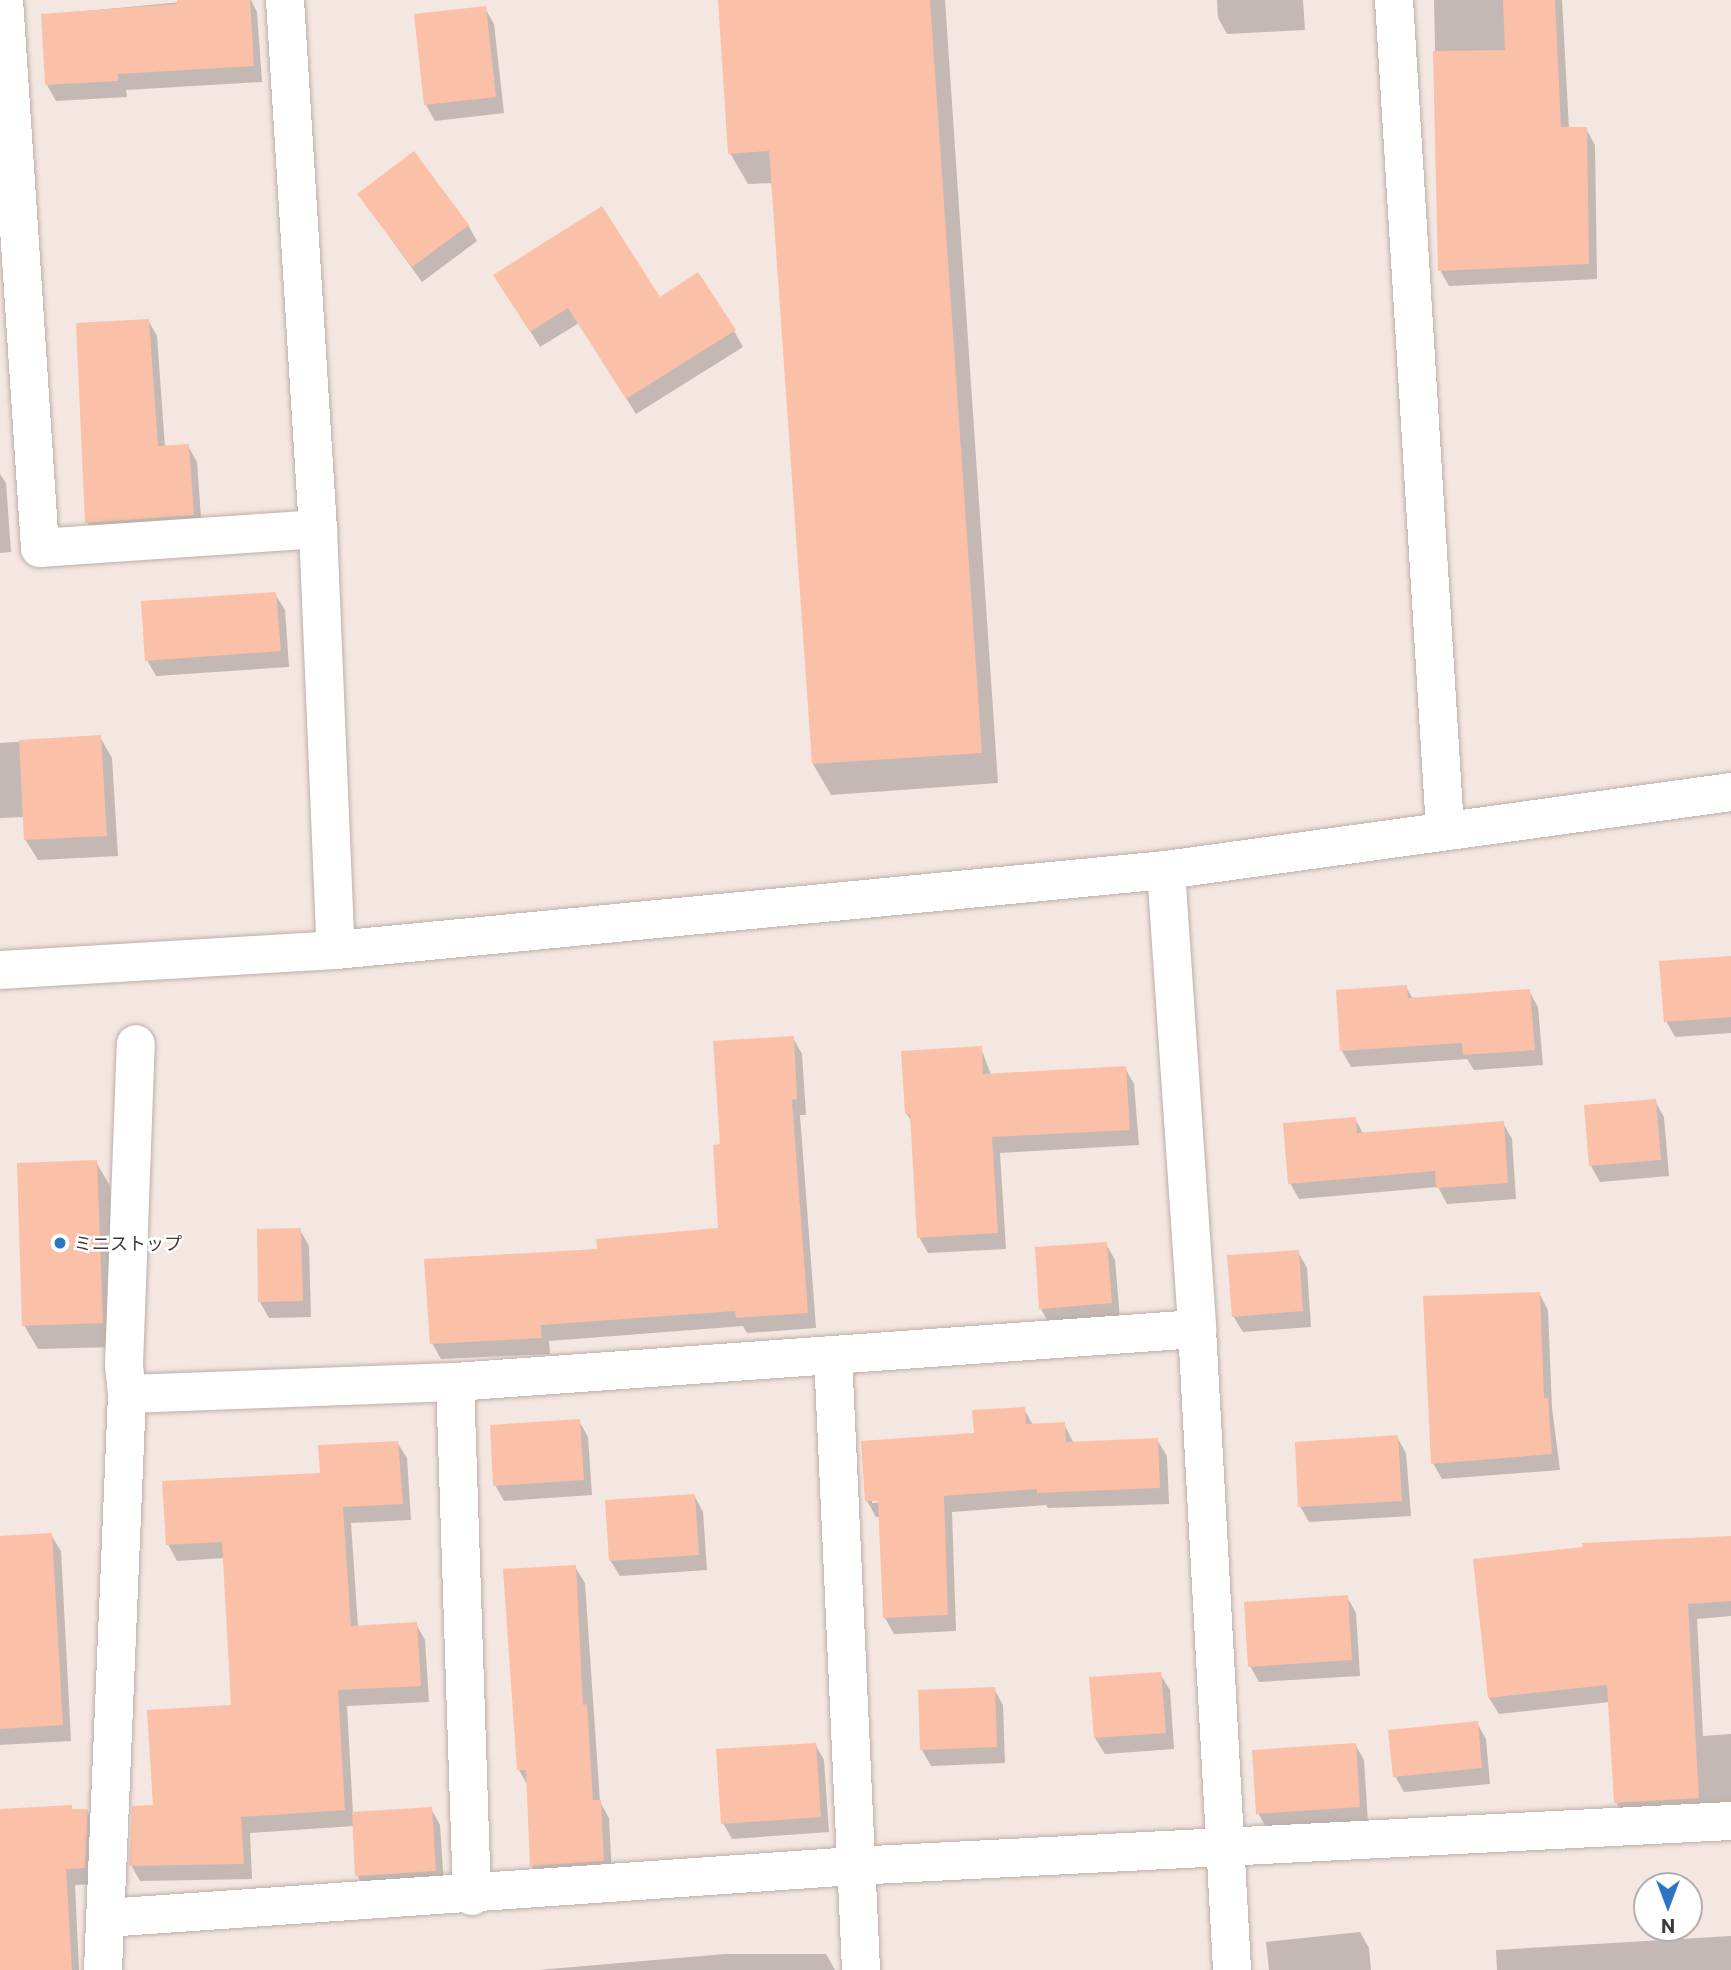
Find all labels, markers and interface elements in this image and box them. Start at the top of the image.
place label: ミニストップ [74,1232,182,1254]
marker: ミニストップ [52,1235,68,1251]
north arrow [1633,1872,1703,1942]
text: N [1661,1915,1675,1938]

